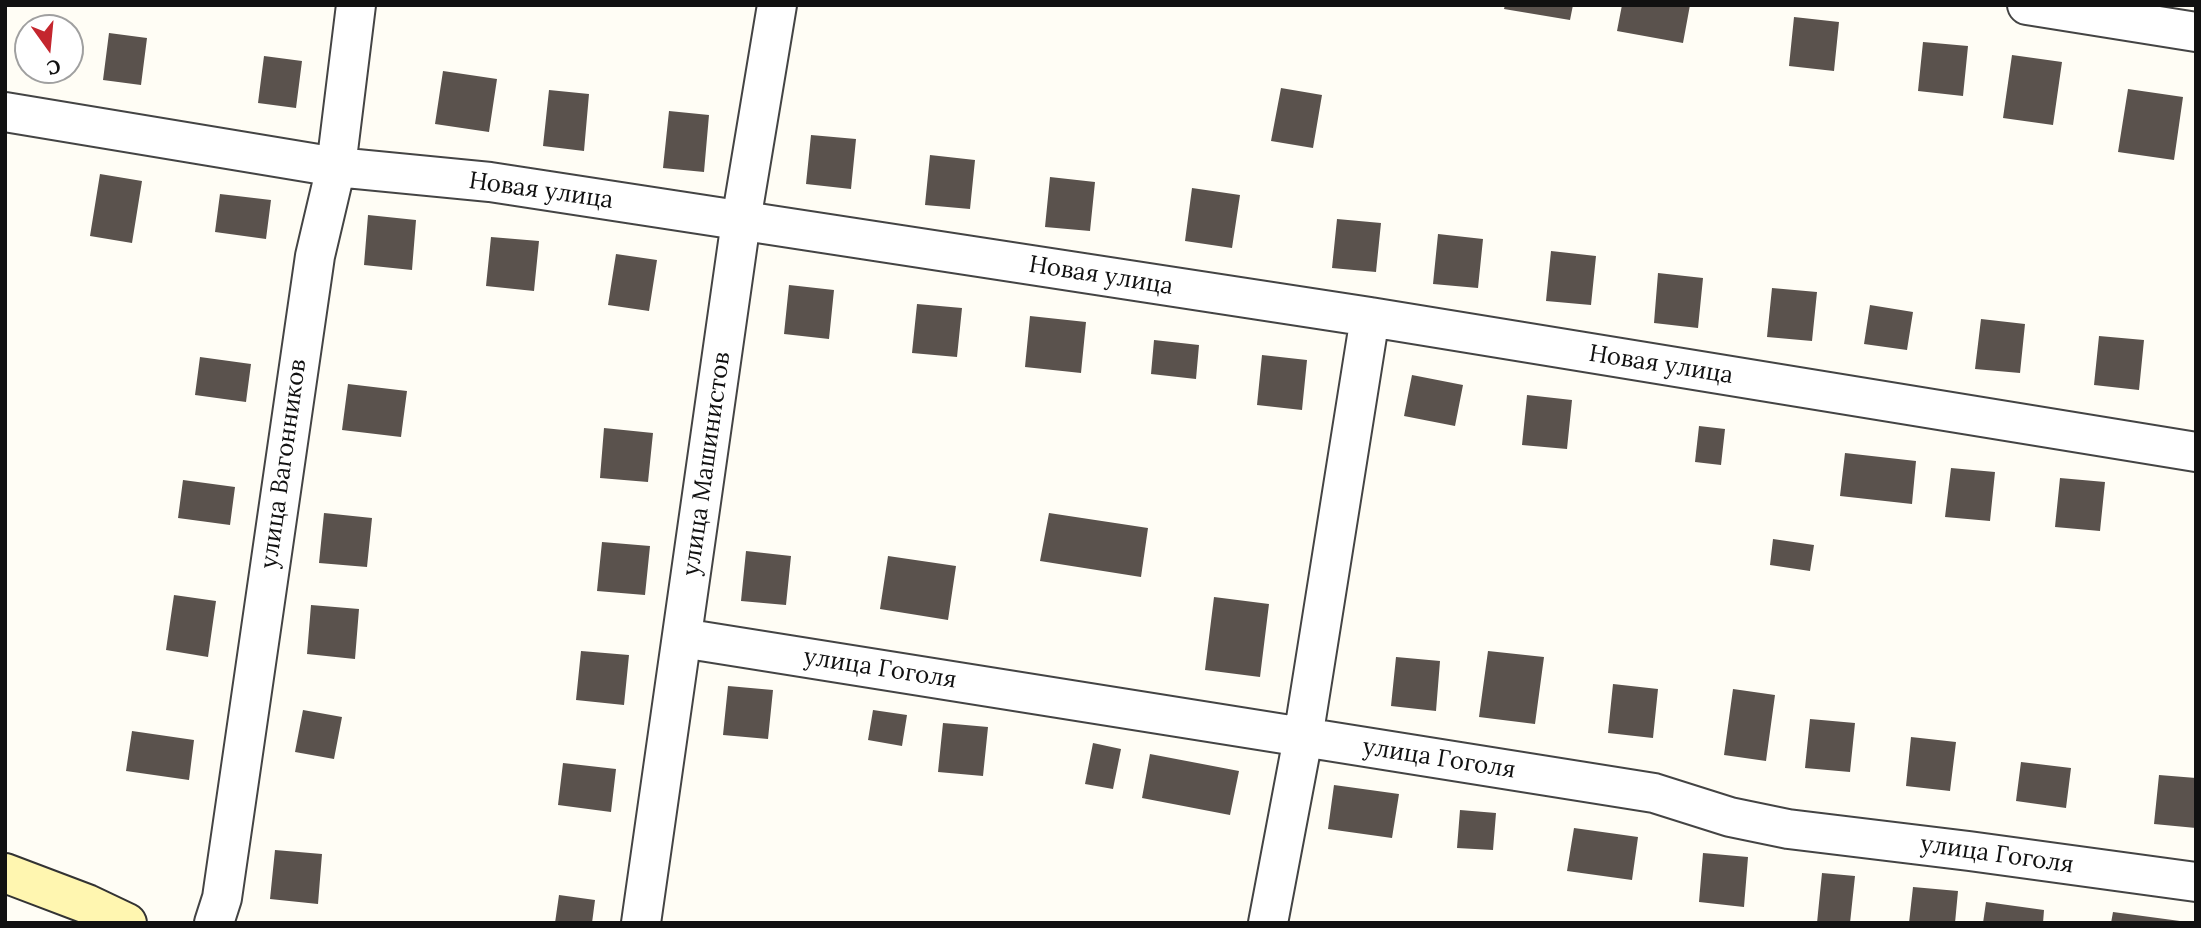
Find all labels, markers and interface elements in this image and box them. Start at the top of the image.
north arrow [14,14,84,84]
text: С [45,54,63,81]
street label: Новая улица [467,167,615,215]
street label: Новая улица [1027,250,1175,302]
street label: Новая улица [1587,339,1735,391]
street label: улица Машинистов [677,350,737,578]
street label: улица Вагонников [255,357,313,571]
street label: улица Гоголя [802,643,958,695]
street label: улица Гоголя [1361,733,1517,785]
street label: улица Гоголя [1919,830,2075,880]

